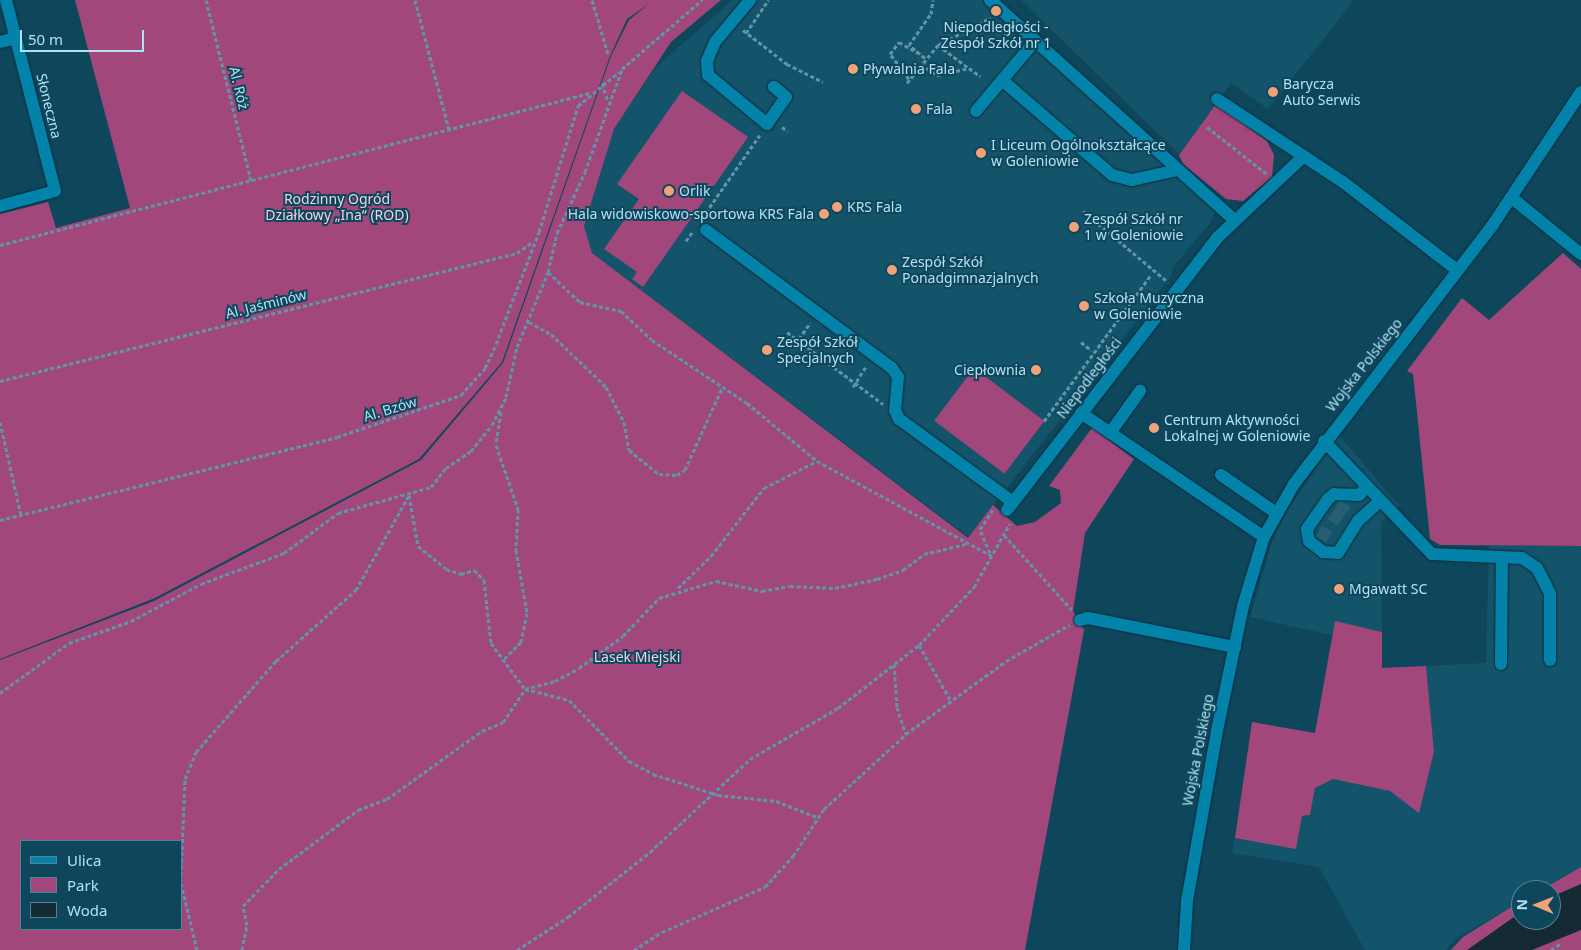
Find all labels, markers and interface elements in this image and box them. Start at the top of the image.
marker: Niepodległości - Zespół Szkół nr 1 [990,5,1002,17]
place label: Niepodległości - Zespół Szkół nr 1 [941,19,1051,52]
scale bar [22,20,146,52]
text: 50 m [28,29,63,49]
place label: Pływalnia Fala [863,61,955,77]
marker: Pływalnia Fala [847,63,859,75]
street label: Al. Róż [226,65,252,111]
street label: Słoneczna [33,72,65,140]
place label: Barycza Auto Serwis [1283,76,1360,108]
marker: Barycza Auto Serwis [1267,86,1279,98]
place label: Fala [926,101,953,117]
marker: Fala [910,103,922,115]
place label: I Liceum Ogólnokształcące w Goleniowie [991,137,1166,170]
marker: I Liceum Ogólnokształcące w Goleniowie [975,147,987,159]
place label: Orlik [679,183,710,199]
marker: Orlik [663,185,675,197]
park label: Rodzinny Ogród Działkowy „Ina“ (ROD) [265,191,409,223]
place label: KRS Fala [847,199,902,215]
marker: KRS Fala [831,201,843,213]
place label: Hala widowiskowo-sportowa KRS Fala [568,206,814,222]
marker: Hala widowiskowo-sportowa KRS Fala [818,208,830,220]
place label: Zespół Szkół nr 1 w Goleniowie [1084,211,1183,243]
marker: Zespół Szkół nr 1 w Goleniowie [1068,221,1080,233]
place label: Zespół Szkół Ponadgimnazjalnych [902,254,1039,286]
marker: Zespół Szkół Ponadgimnazjalnych [886,264,898,276]
street label: Al. Jaśminów [224,286,308,322]
place label: Szkoła Muzyczna w Goleniowie [1094,290,1204,322]
marker: Szkoła Muzyczna w Goleniowie [1078,300,1090,312]
street label: Wojska Polskiego [1322,315,1406,415]
place label: Zespół Szkół Specjalnych [777,334,858,367]
street label: Niepodległości [1053,334,1125,422]
marker: Zespół Szkół Specjalnych [761,344,773,356]
place label: Ciepłownia [954,362,1026,378]
marker: Ciepłownia [1030,364,1042,376]
street label: Al. Bzów [361,393,419,425]
place label: Centrum Aktywności Lokalnej w Goleniowie [1164,412,1310,444]
marker: Centrum Aktywności Lokalnej w Goleniowie [1148,422,1160,434]
place label: Mgawatt SC [1349,581,1427,597]
marker: Mgawatt SC [1333,583,1345,595]
park label: Lasek Miejski [594,649,680,665]
street label: Wojska Polskiego [1179,693,1217,807]
legend [20,840,182,930]
text: Ulica [67,850,101,870]
text: Park [67,875,99,895]
north arrow [1511,880,1561,930]
text: N [1512,899,1531,911]
text: Woda [67,900,107,920]

